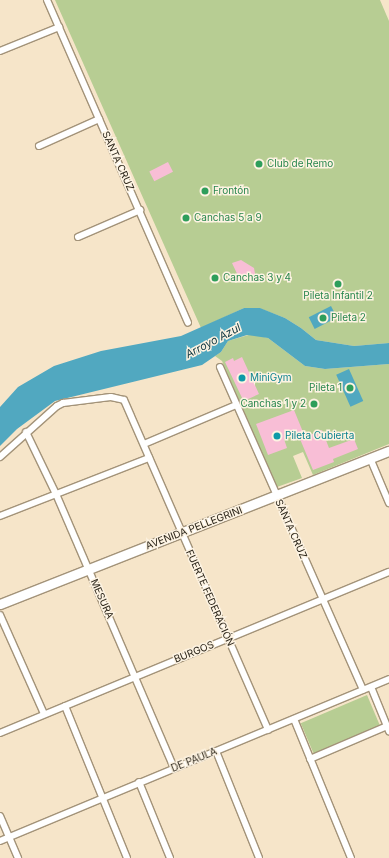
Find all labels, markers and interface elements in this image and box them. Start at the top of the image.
street label: SANTA CRUZ [100,129,136,193]
place label: Club de Remo [267,158,333,170]
marker: Club de Remo [254,159,264,169]
place label: Frontón [213,185,249,197]
marker: Frontón [200,186,210,196]
place label: Canchas 5 a 9 [194,212,262,224]
marker: Canchas 5 a 9 [181,213,191,223]
place label: Canchas 3 y 4 [223,272,291,284]
marker: Canchas 3 y 4 [210,273,220,283]
marker: Pileta Infantil 2 [333,279,343,289]
place label: Pileta Infantil 2 [303,290,373,302]
place label: Pileta 2 [331,312,366,324]
marker: Pileta 2 [318,313,328,323]
water label: Arroyo Azul [183,321,243,361]
place label: MiniGym [250,372,292,384]
marker: MiniGym [237,373,247,383]
place label: Pileta 1 [309,382,342,394]
marker: Pileta 1 [345,383,355,393]
place label: Canchas 1 y 2 [240,398,306,410]
marker: Canchas 1 y 2 [309,399,319,409]
place label: Pileta Cubierta [285,430,354,442]
marker: Pileta Cubierta [272,431,282,441]
street label: SANTA CRUZ [273,497,309,561]
street label: AVENIDA PELLEGRINI [144,504,244,552]
street label: FUERTE FEDERACIÓN [183,548,237,648]
street label: MESURA [88,577,116,621]
street label: BURGOS [172,639,216,665]
street label: DE PAULA [169,745,219,775]

